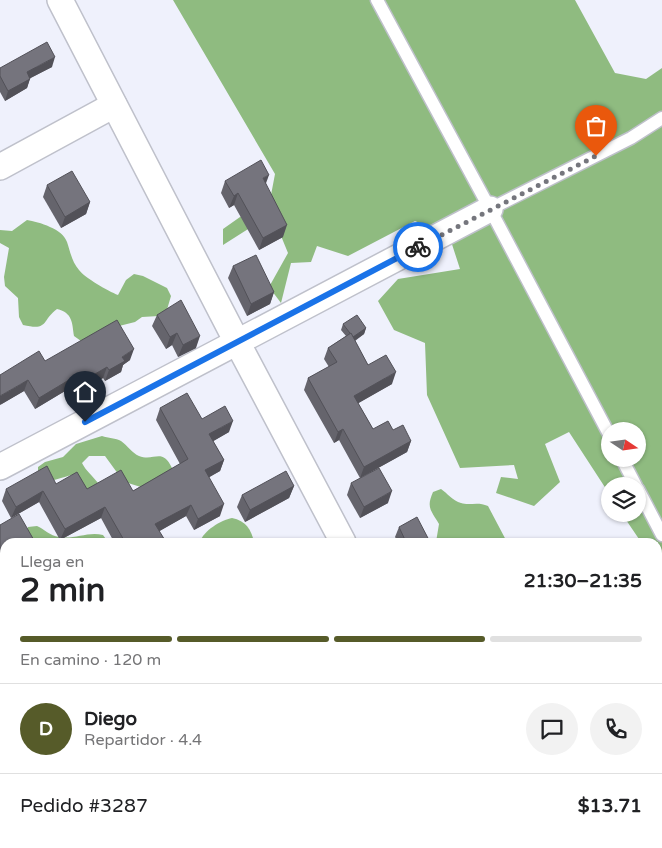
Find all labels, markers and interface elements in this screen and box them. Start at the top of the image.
pin [575,105,617,156]
icon: bag [582,112,610,140]
courier [393,222,443,272]
icon: bike [404,233,432,261]
pin [64,371,106,422]
icon: home [71,378,99,406]
north arrow [601,422,646,468]
map controls [601,422,646,522]
button: layers [601,477,646,522]
text: Llega en [20,552,84,572]
text: 21:30–21:35 [524,570,642,592]
text: 2 min [20,572,105,610]
text: En camino · 120 m [20,650,161,670]
button: chat [526,703,578,755]
button: phone [590,703,642,755]
text: Diego [84,708,137,730]
text: D [39,718,53,740]
text: Repartidor · 4.4 [84,730,202,750]
text: Pedido #3287 [20,795,148,817]
text: $13.71 [578,795,642,817]

